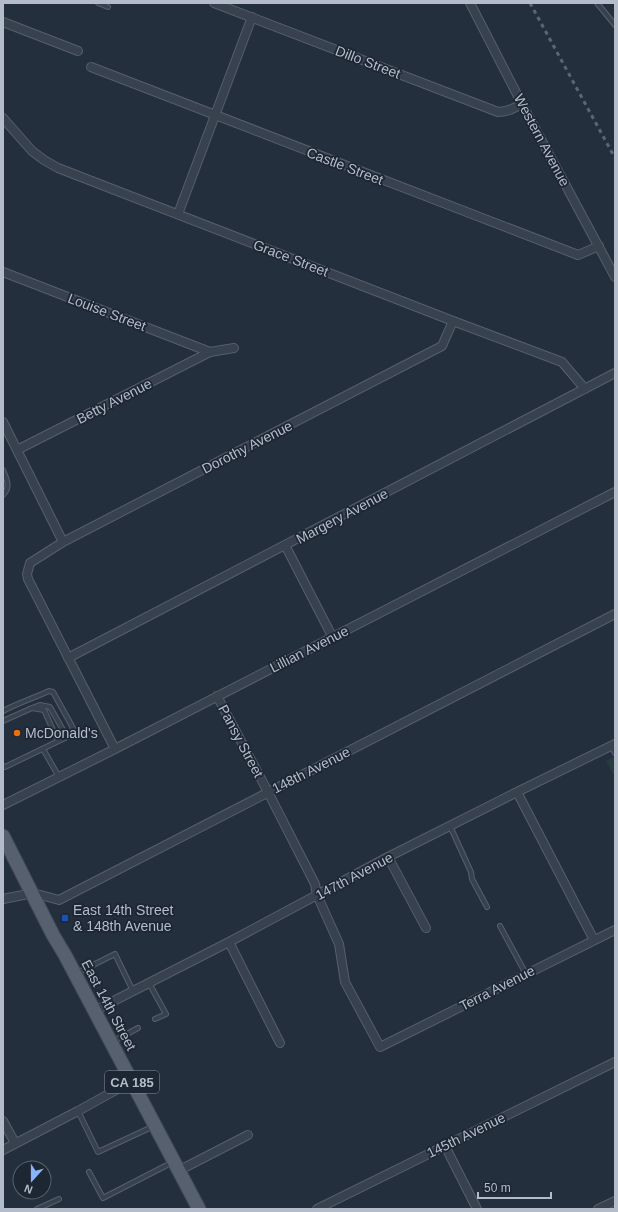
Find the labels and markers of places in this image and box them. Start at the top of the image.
place label: McDonald's [25,725,98,741]
marker: McDonald's [12,728,22,738]
place label: East 14th Street & 148th Avenue [73,902,174,934]
marker: East 14th Street & 148th Avenue [60,913,70,923]

